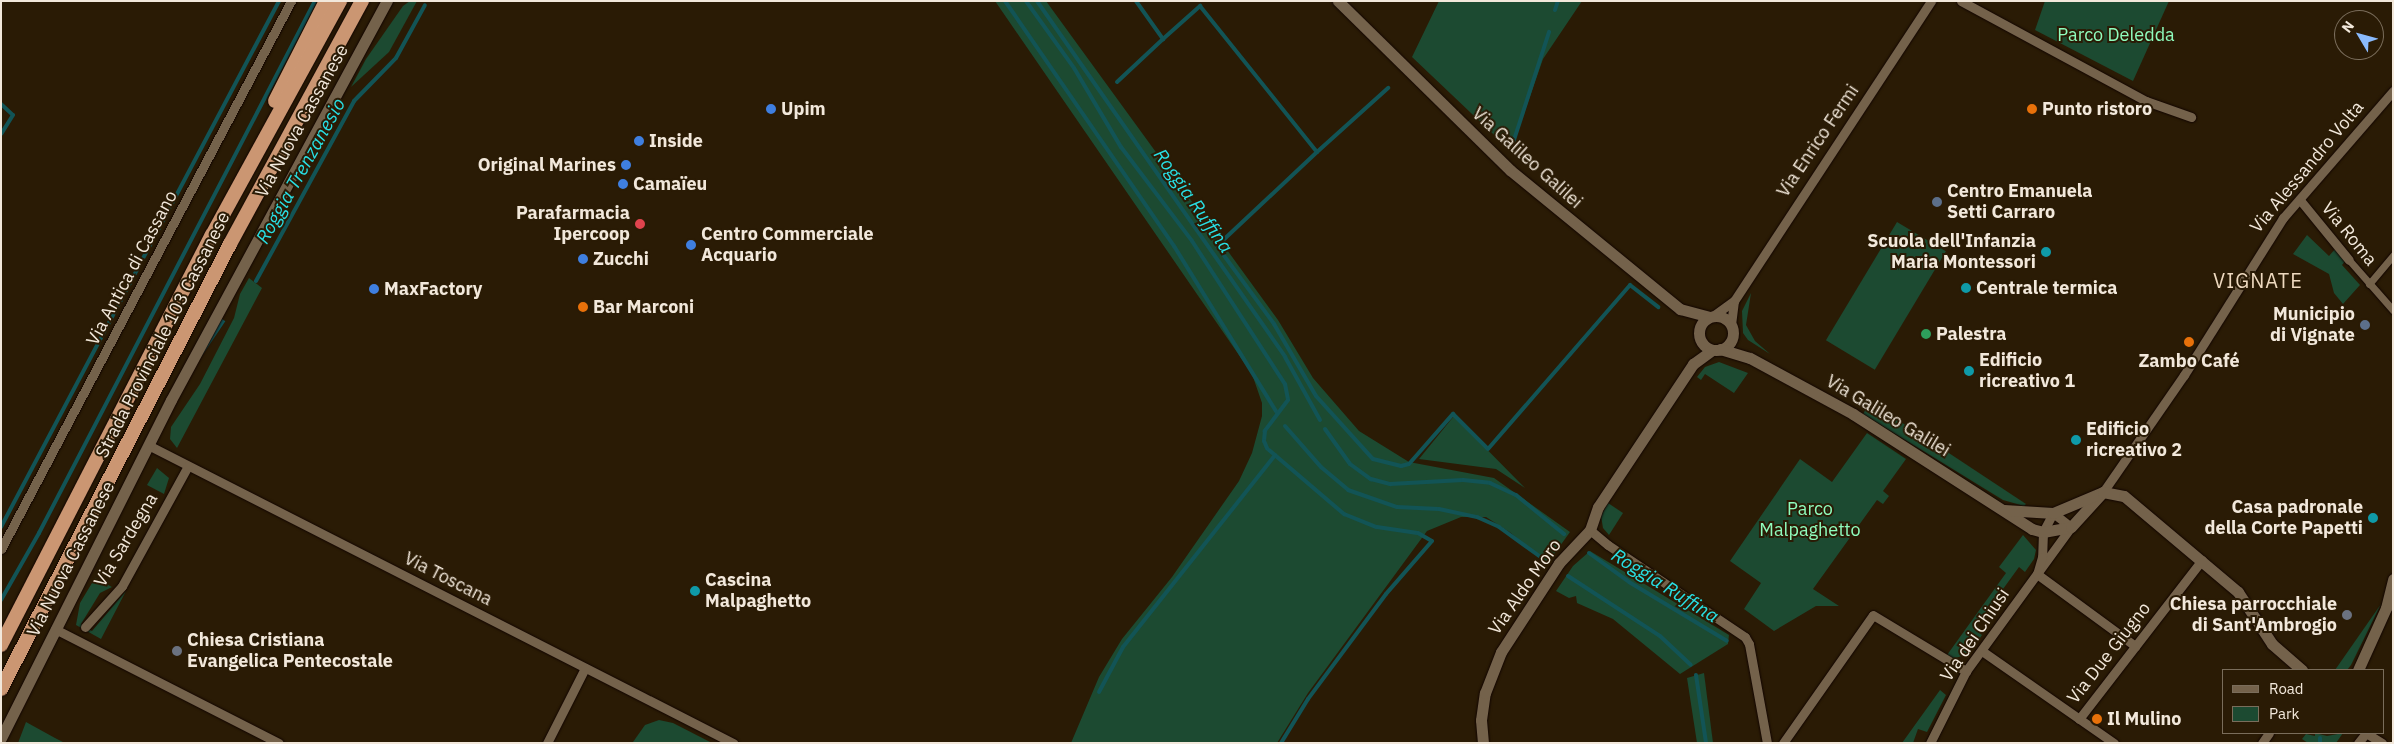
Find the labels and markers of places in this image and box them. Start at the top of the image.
place label: Upim [781,98,826,120]
place label: Punto ristoro [2042,98,2152,120]
marker: Upim [765,103,777,115]
marker: Punto ristoro [2026,103,2038,115]
place label: Inside [649,130,703,152]
marker: Inside [633,135,645,147]
place label: Original Marines [478,154,616,176]
marker: Original Marines [620,159,632,171]
place label: Camaïeu [633,173,707,195]
marker: Camaïeu [617,178,629,190]
place label: Centro Emanuela Setti Carraro [1947,181,2093,223]
marker: Centro Emanuela Setti Carraro [1931,196,1943,208]
place label: Parafarmacia Ipercoop [516,203,630,245]
marker: Parafarmacia Ipercoop [634,218,646,230]
place label: Centro Commerciale Acquario [701,224,874,266]
place label: Scuola dell'Infanzia Maria Montessori [1867,231,2036,274]
marker: Centro Commerciale Acquario [685,239,697,251]
marker: Scuola dell'Infanzia Maria Montessori [2040,246,2052,258]
place label: Zucchi [593,248,649,270]
marker: Zucchi [577,253,589,265]
place label: Centrale termica [1976,277,2118,299]
place label: MaxFactory [384,278,482,300]
marker: Centrale termica [1960,282,1972,294]
marker: MaxFactory [368,283,380,295]
place label: Bar Marconi [593,296,694,318]
marker: Bar Marconi [577,301,589,313]
place label: Municipio di Vignate [2270,304,2355,346]
marker: Municipio di Vignate [2359,319,2371,331]
place label: Palestra [1936,323,2006,345]
marker: Palestra [1920,328,1932,340]
marker: Zambo Café [2183,336,2195,348]
place label: Edificio ricreativo 1 [1979,350,2075,392]
place label: Zambo Café [2138,350,2240,372]
marker: Edificio ricreativo 1 [1963,365,1975,377]
place label: Edificio ricreativo 2 [2086,419,2182,462]
marker: Edificio ricreativo 2 [2070,434,2082,446]
place label: Casa padronale della Corte Papetti [2205,497,2363,540]
marker: Casa padronale della Corte Papetti [2367,512,2379,524]
place label: Cascina Malpaghetto [705,570,811,612]
marker: Cascina Malpaghetto [689,585,701,597]
place label: Chiesa parrocchiale di Sant'Ambrogio [2170,594,2337,636]
marker: Chiesa parrocchiale di Sant'Ambrogio [2341,609,2353,621]
place label: Chiesa Cristiana Evangelica Pentecostale [187,630,393,672]
marker: Chiesa Cristiana Evangelica Pentecostale [171,645,183,657]
place label: Il Mulino [2107,708,2181,730]
marker: Il Mulino [2091,713,2103,725]

